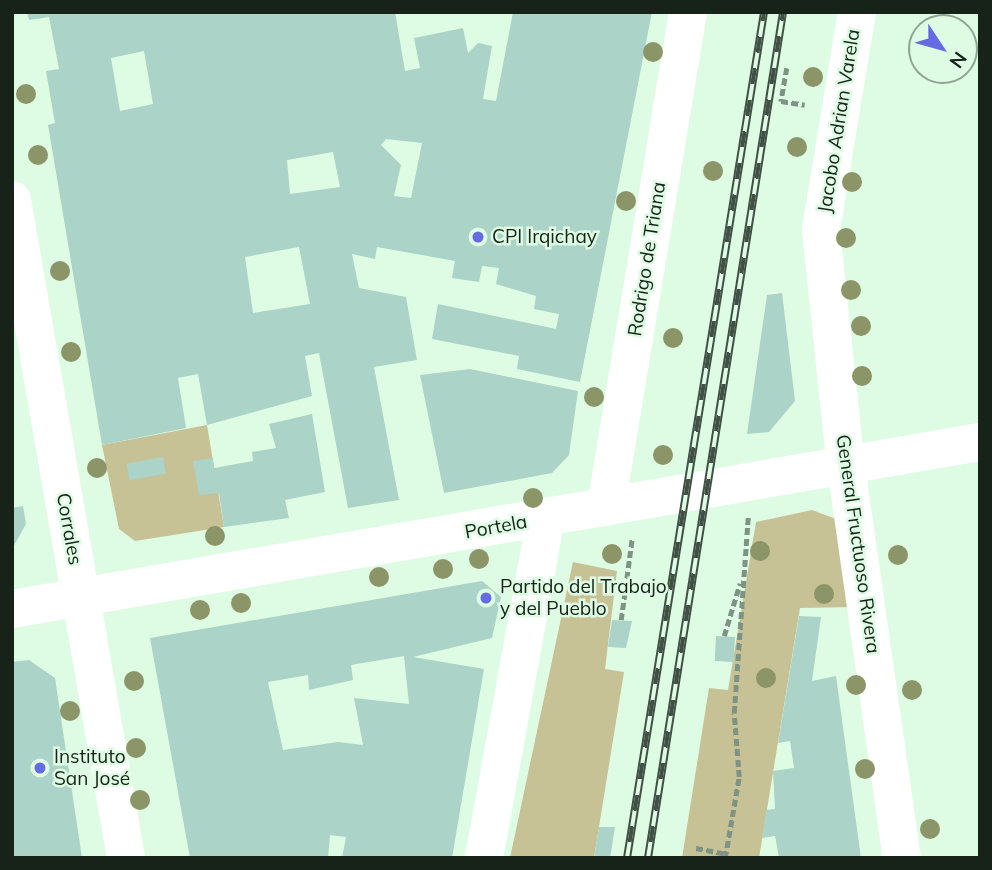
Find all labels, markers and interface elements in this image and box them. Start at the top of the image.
north arrow [908,14,978,84]
street label: Jacobo Adrian Varela [813,28,865,214]
text: N [944,47,972,73]
street label: Rodrigo de Triana [624,180,670,338]
place label: CPI Irqichay [492,226,597,248]
marker: CPI Irqichay [470,229,486,245]
street label: General Fructuoso Rivera [831,433,885,655]
street label: Corrales [51,491,87,567]
street label: Portela [463,510,529,544]
place label: Partido del Trabajo y del Pueblo [500,576,667,620]
marker: Partido del Trabajo y del Pueblo [478,590,494,606]
place label: Instituto San José [54,746,130,790]
marker: Instituto San José [32,760,48,776]

